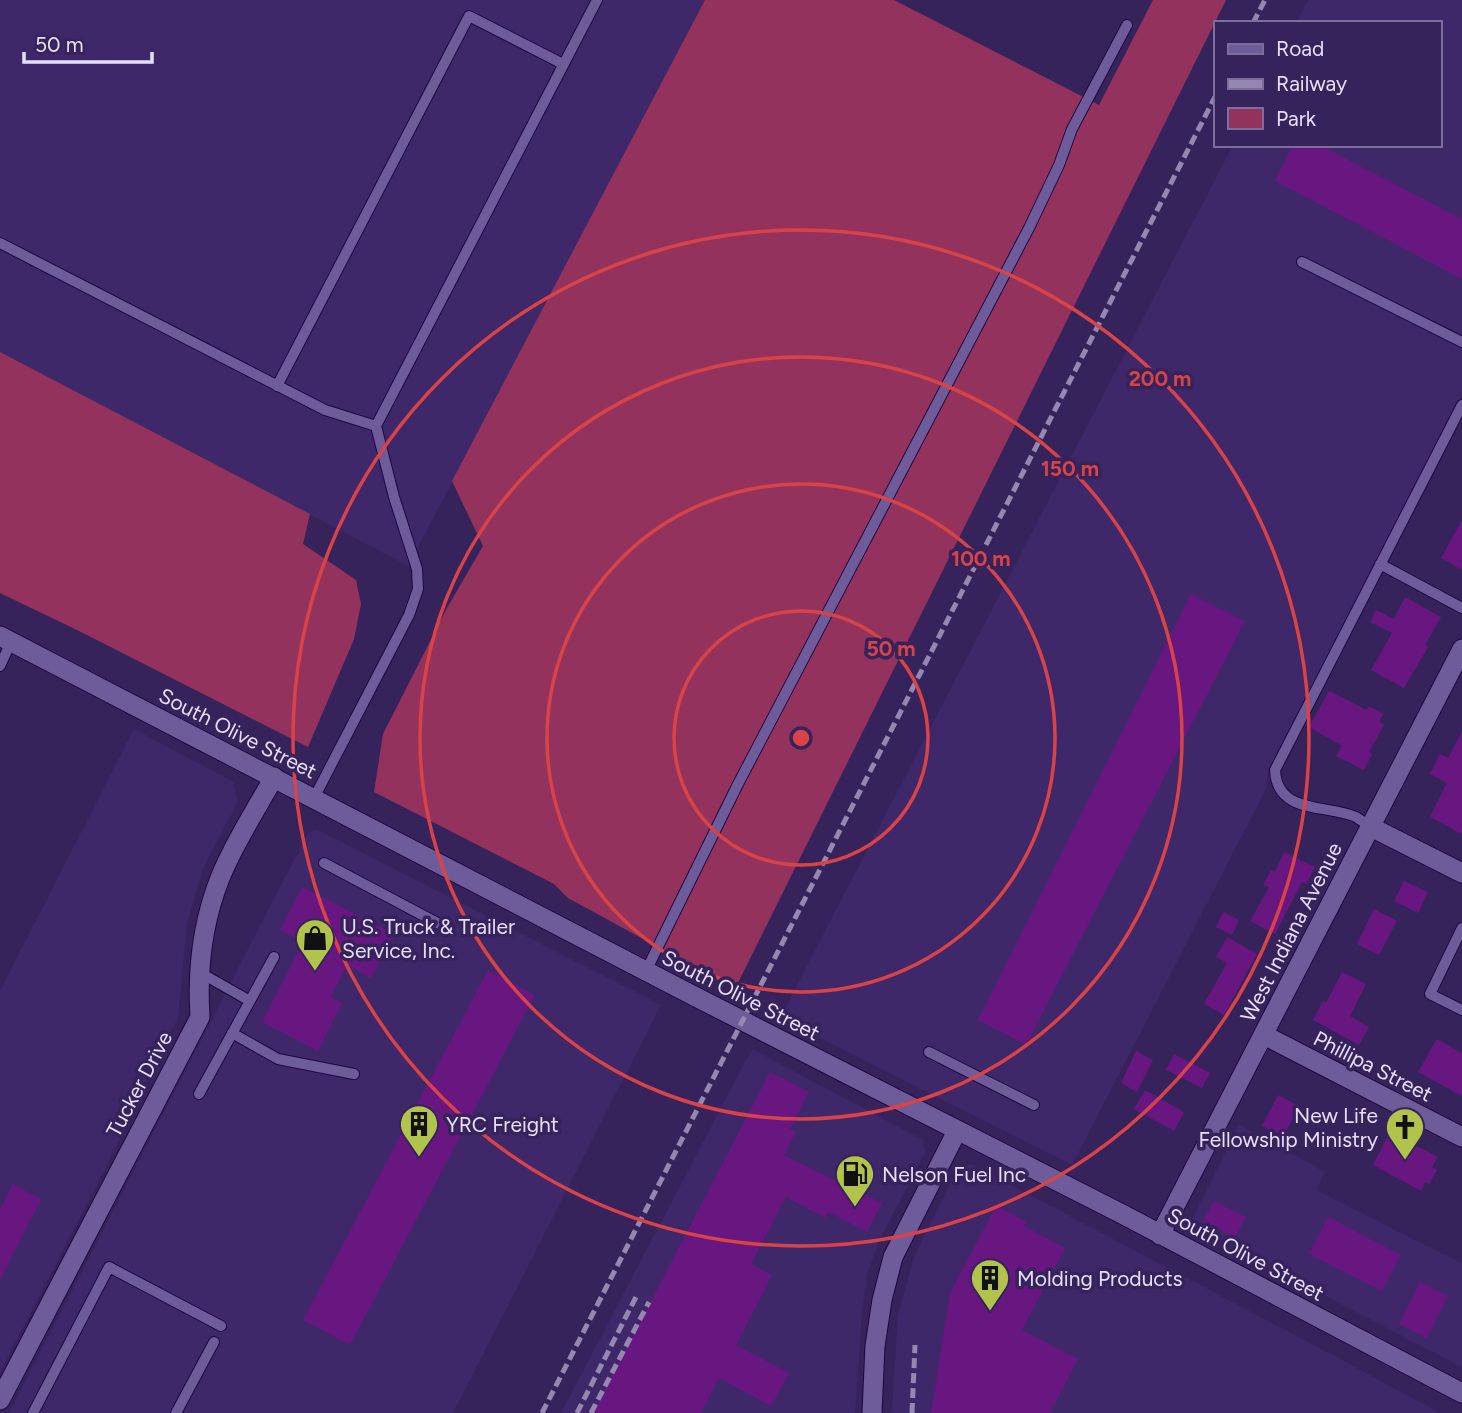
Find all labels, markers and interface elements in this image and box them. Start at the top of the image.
scale bar [24,21,152,65]
legend [1214,21,1441,147]
text: 50 m [35,32,84,57]
text: Road [1276,36,1324,61]
text: Railway [1276,71,1347,96]
text: Park [1276,106,1317,131]
text: 200 m [1129,366,1191,391]
text: 150 m [1041,456,1099,481]
text: 100 m [951,546,1011,571]
text: 50 m [866,636,916,661]
street label: South Olive Street [155,682,321,784]
centre of rings [789,726,813,750]
street label: West Indiana Avenue [1235,838,1347,1026]
place label: U.S. Truck & Trailer Service, Inc. [342,914,515,963]
shop icon: U.S. Truck & Trailer Service, Inc. [294,917,336,972]
street label: South Olive Street [658,944,824,1046]
street label: Phillipa Street [1309,1025,1437,1107]
street label: Tucker Drive [101,1027,177,1141]
building icon: YRC Freight [398,1103,440,1158]
place label: New Life Fellowship Ministry [1199,1103,1378,1152]
church icon: New Life Fellowship Ministry [1384,1106,1426,1161]
place label: YRC Freight [446,1112,559,1137]
fuel station icon: Nelson Fuel Inc [834,1153,876,1208]
place label: Nelson Fuel Inc [882,1162,1026,1187]
street label: South Olive Street [1164,1202,1329,1306]
building icon: Molding Products [969,1257,1011,1312]
place label: Molding Products [1017,1266,1182,1291]

